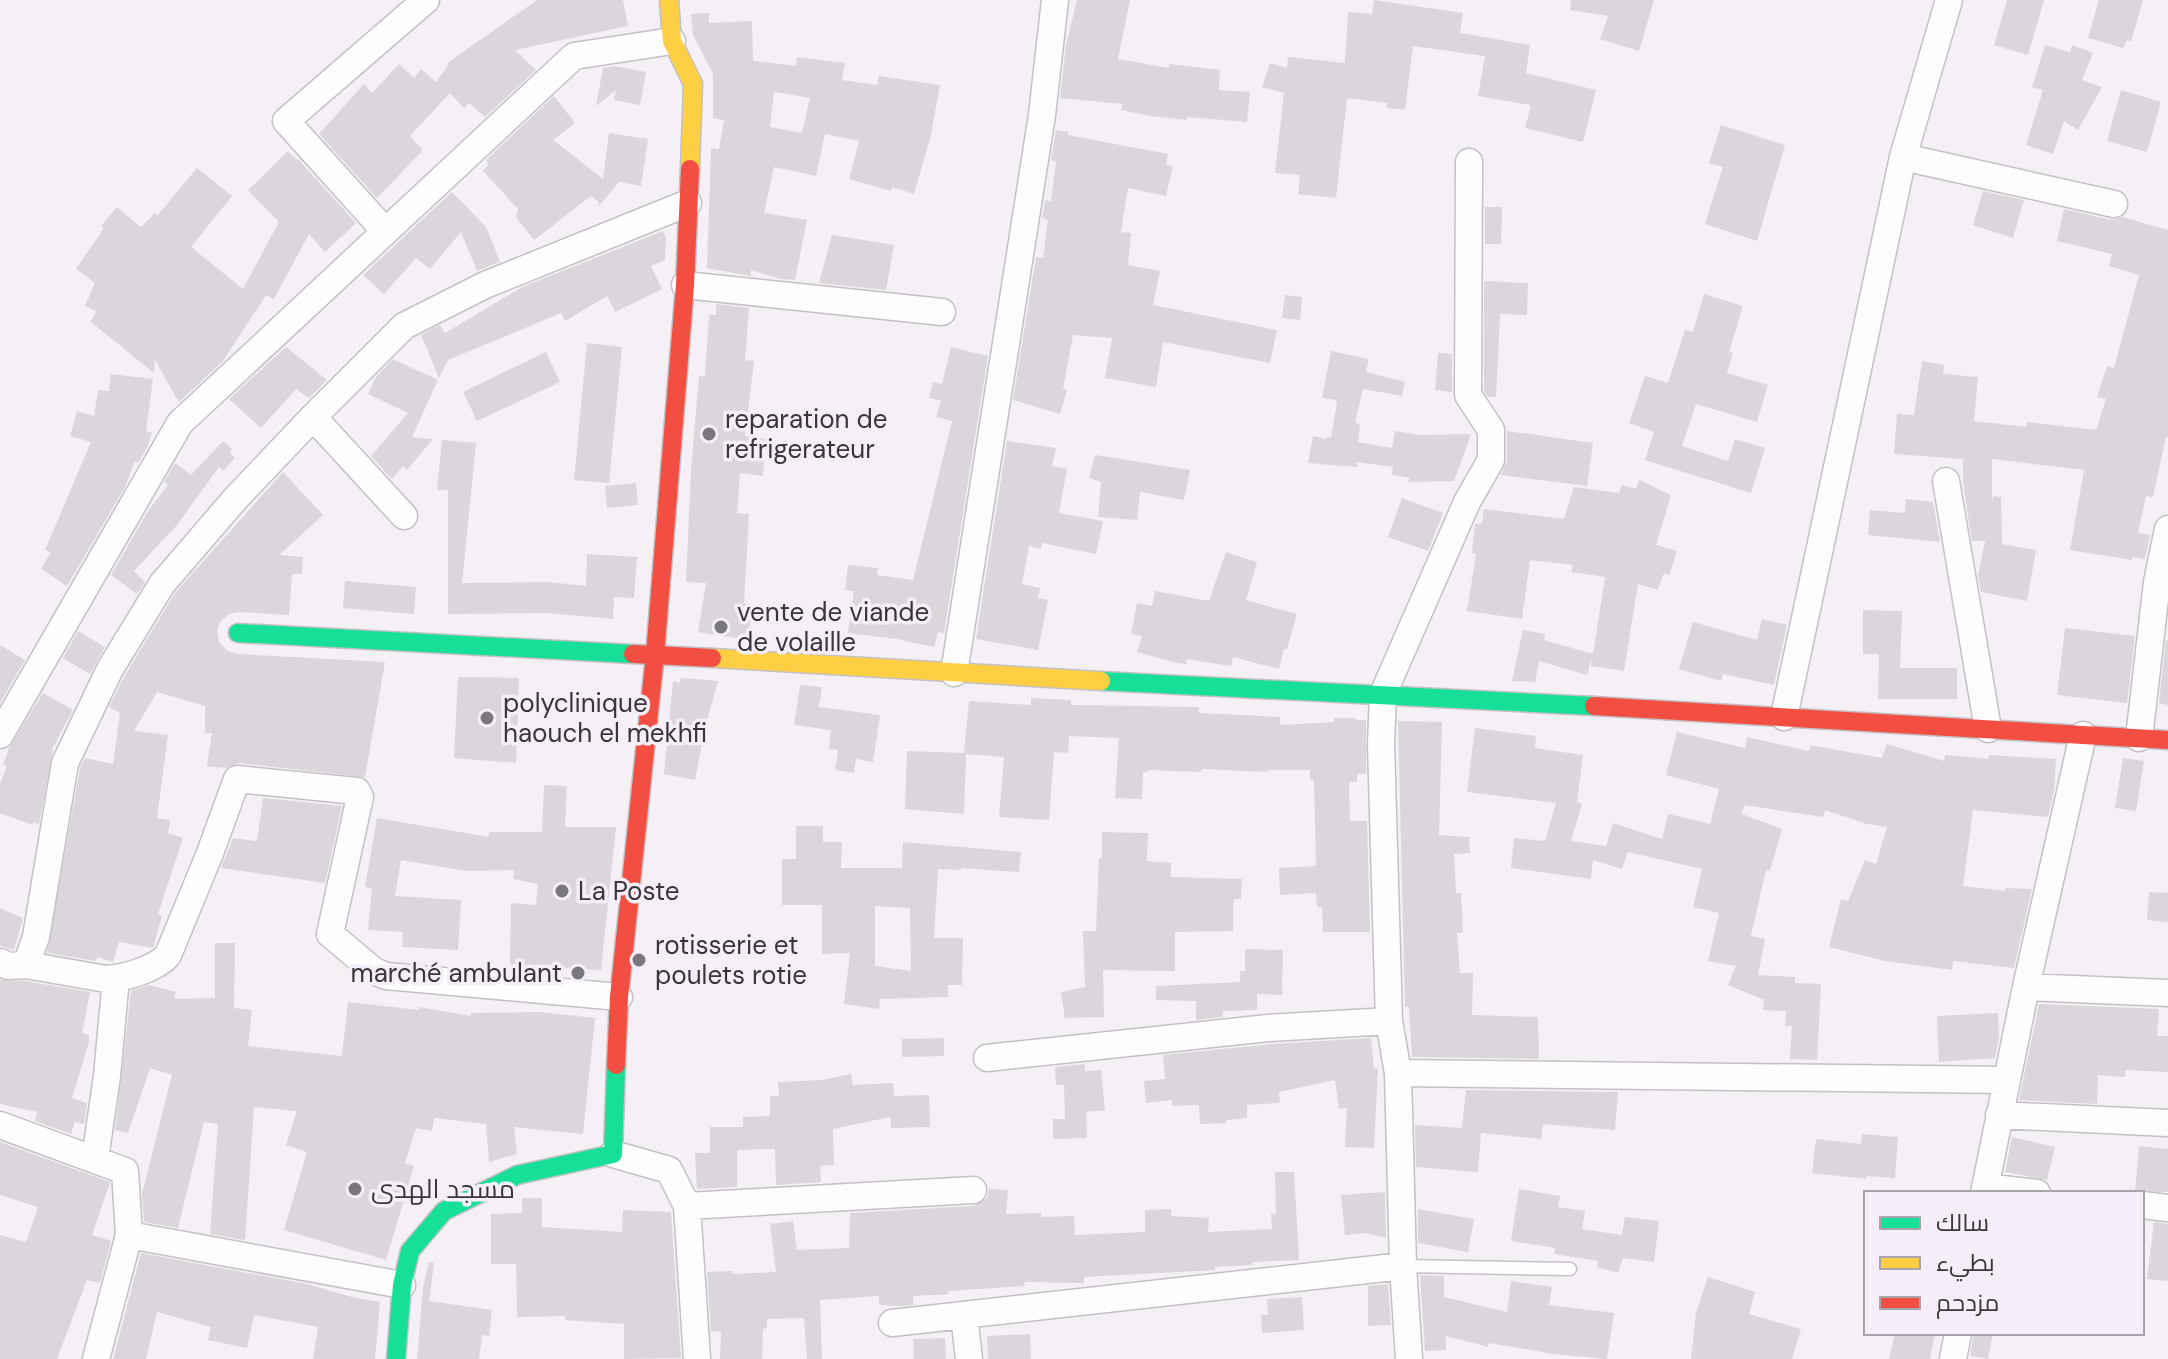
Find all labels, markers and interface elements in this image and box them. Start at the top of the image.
place label: reparation de refrigerateur [725,402,887,466]
marker: reparation de refrigerateur [700,425,718,443]
place label: vente de viande de volaille [737,595,929,659]
marker: vente de viande de volaille [712,618,730,636]
place label: polyclinique haouch el mekhfi [503,686,707,750]
marker: polyclinique haouch el mekhfi [478,709,496,727]
place label: La Poste [578,874,680,908]
marker: La Poste [553,882,571,900]
place label: rotisserie et poulets rotie [655,928,807,992]
marker: rotisserie et poulets rotie [630,951,648,969]
place label: marché ambulant [351,956,562,990]
marker: marché ambulant [569,964,587,982]
place label: مسجد الهدى [371,1172,515,1206]
marker: مسجد الهدى [346,1180,364,1198]
legend [1864,1191,2144,1335]
text: سالك [1936,1207,1989,1238]
text: بطيء [1936,1247,1995,1282]
text: مزدحم [1936,1287,1999,1319]

